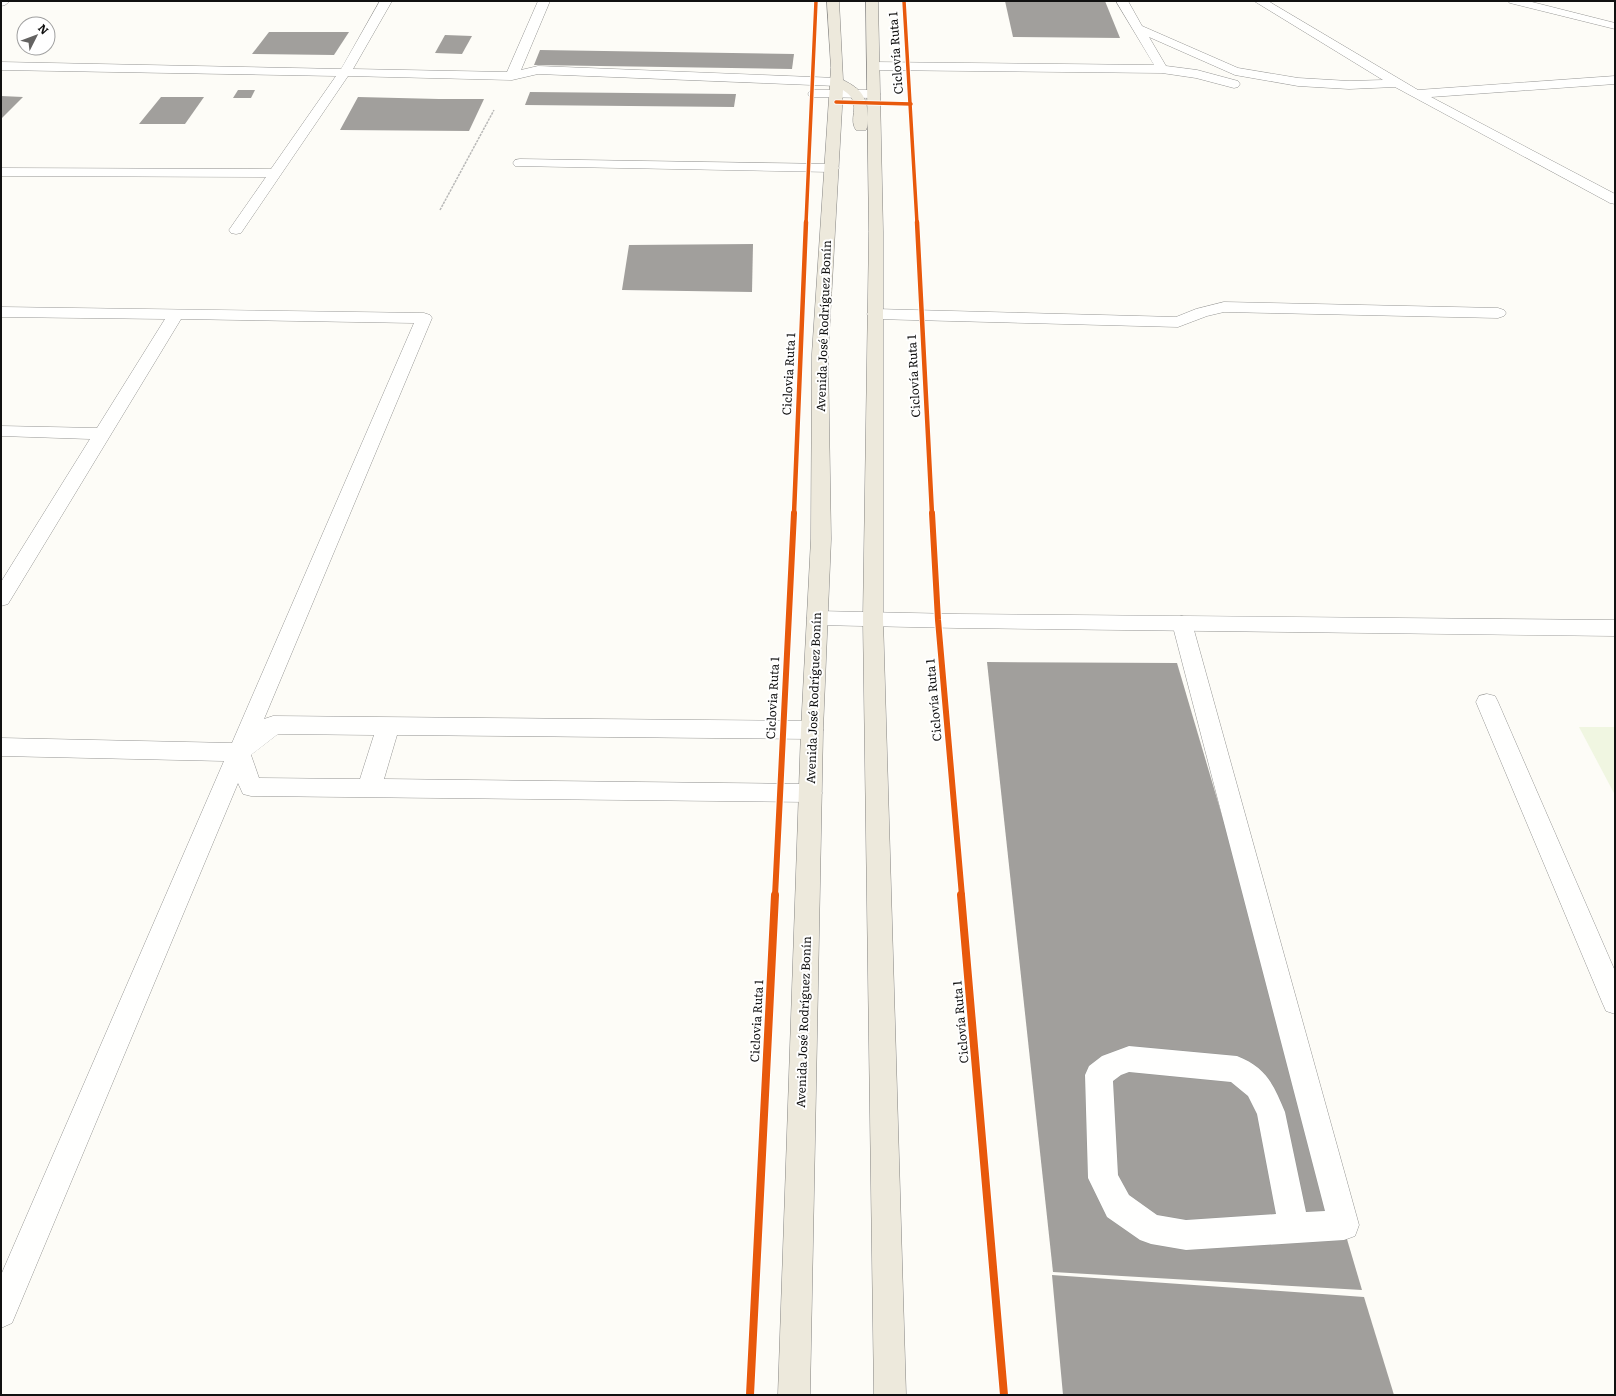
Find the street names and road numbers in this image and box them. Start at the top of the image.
street label: Ciclovía Ruta 1 [883,11,907,95]
street label: Avenida José Rodríguez Bonín [811,240,835,412]
street label: Ciclovia Ruta 1 [777,332,799,416]
street label: Ciclovía Ruta 1 [902,334,924,418]
street label: Avenida José Rodríguez Bonín [801,612,825,784]
street label: Ciclovia Ruta 1 [761,656,783,740]
street label: Ciclovía Ruta 1 [920,658,946,742]
street label: Avenida José Rodríguez Bonín [791,936,815,1108]
street label: Ciclovia Ruta 1 [745,979,767,1063]
street label: Ciclovía Ruta 1 [947,980,973,1064]

